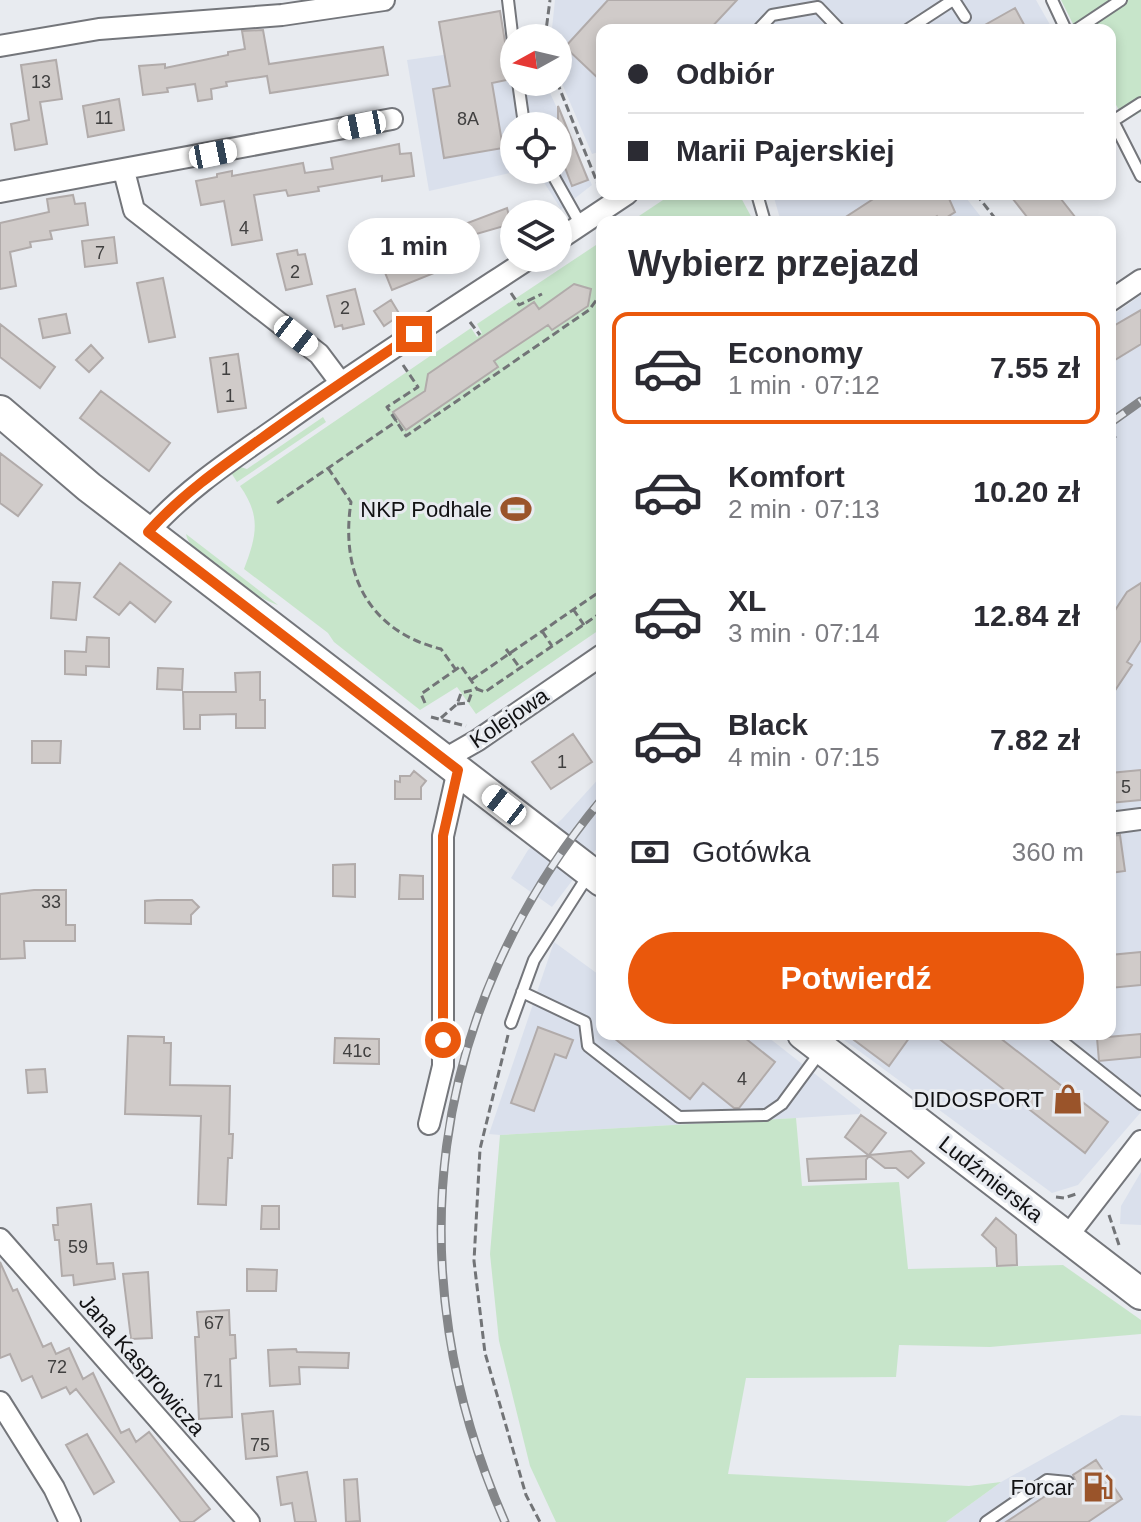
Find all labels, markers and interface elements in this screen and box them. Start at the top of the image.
north arrow [500,24,572,96]
map controls [500,24,572,272]
text: Odbiór [676,57,774,90]
house number: 13 [31,72,51,92]
house number: 11 [95,108,113,128]
car [336,109,388,141]
house number: 8A [457,109,479,129]
button: locate [500,112,572,184]
text: Marii Pajerskiej [676,134,894,167]
car [187,138,239,170]
button: layers [500,200,572,272]
house number: 4 [239,218,249,238]
callout: 1 min [348,218,480,274]
text: 1 min [380,231,448,261]
house number: 7 [95,243,105,263]
text: Wybierz przejazd [628,243,919,284]
house number: 2 [290,262,300,282]
house number: 2 [340,298,350,318]
car [270,312,322,360]
route end [396,316,432,352]
icon: car [632,332,704,404]
text: Economy [728,336,863,369]
text: 7.55 zł [990,351,1080,384]
house number: 1 [221,359,231,379]
text: 1 min · 07:12 [728,370,880,400]
house number: 1 [225,386,235,406]
icon: car [632,456,704,528]
text: Komfort [728,460,845,493]
text: 10.20 zł [973,475,1080,508]
sports icon: NKP Podhale [499,492,533,526]
text: 2 min · 07:13 [728,494,880,524]
place label: NKP Podhale [360,497,492,522]
icon: car [632,580,704,652]
text: XL [728,584,766,617]
text: 12.84 zł [973,599,1080,632]
text: 3 min · 07:14 [728,618,880,648]
street label: Kolejowa [465,682,554,753]
icon: car [632,704,704,776]
text: Black [728,708,808,741]
text: 7.82 zł [990,723,1080,756]
text: 4 min · 07:15 [728,742,880,772]
house number: 1 [557,752,567,772]
house number: 5 [1121,777,1131,797]
car [478,781,530,829]
icon: cash [628,830,672,874]
text: Gotówka [692,835,810,868]
text: 360 m [1012,837,1084,867]
house number: 33 [41,892,61,912]
button: Potwierdź [628,932,1084,1024]
route start [425,1022,461,1058]
house number: 41c [342,1041,372,1061]
house number: 4 [737,1069,747,1089]
shop icon: DIDOSPORT [1051,1082,1085,1116]
place label: DIDOSPORT [914,1087,1044,1112]
street label: Ludźmierska [934,1131,1048,1228]
house number: 59 [68,1237,88,1257]
street label: Jana Kasprowicza [74,1289,210,1441]
house number: 67 [204,1313,224,1333]
house number: 72 [47,1357,67,1377]
house number: 71 [203,1371,223,1391]
house number: 75 [250,1435,270,1455]
fuel station icon: Forcar [1081,1470,1115,1504]
place label: Forcar [1010,1475,1074,1500]

